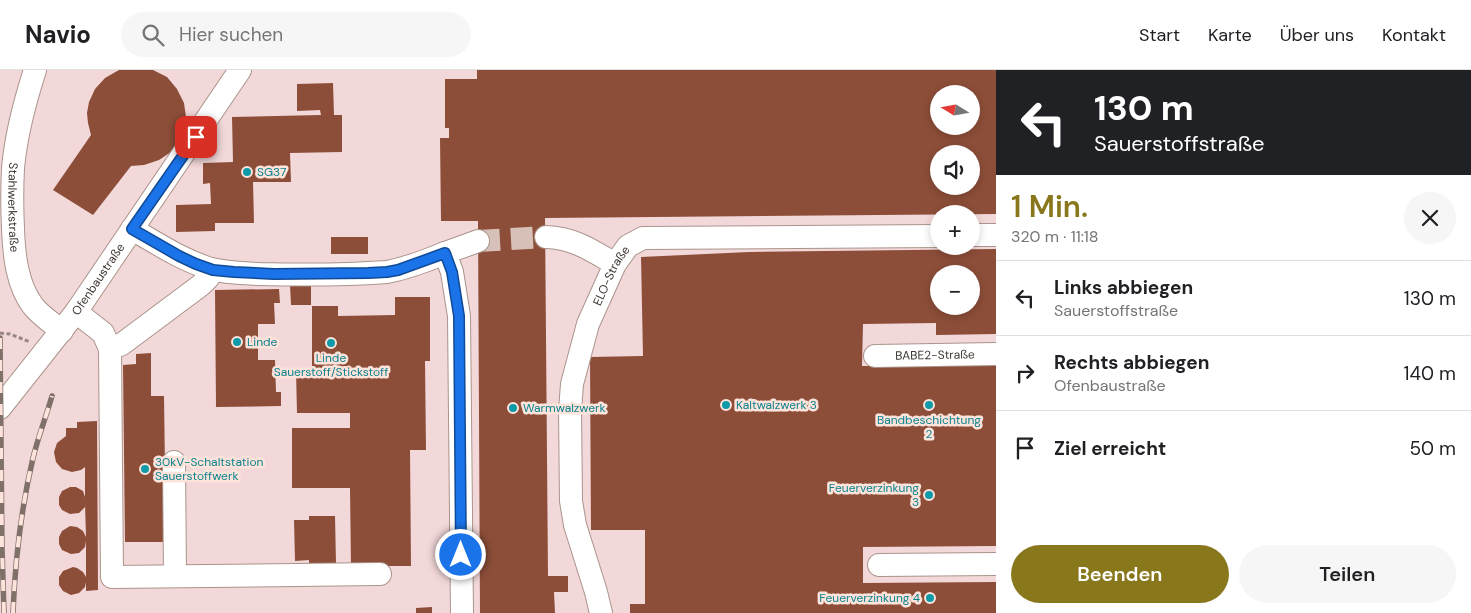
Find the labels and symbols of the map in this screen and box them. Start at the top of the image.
north arrow [930,85,980,135]
pin [175,116,217,158]
street label: Stahlwerkstraße [4,162,23,253]
place label: SG37 [257,164,286,180]
marker: SG37 [241,166,253,178]
street label: Ofenbaustraße [68,240,128,318]
street label: ELO-Straße [589,242,634,308]
place label: Linde [247,334,278,350]
marker: Linde [231,336,243,348]
marker: Linde Sauerstoff/Stickstoff [325,337,337,349]
street label: BABE2-Straße [895,346,975,364]
place label: Linde Sauerstoff/Stickstoff [274,350,388,380]
place label: Kaltwalzwerk 3 [736,397,817,413]
marker: Kaltwalzwerk 3 [720,399,732,411]
marker: Bandbeschichtung 2 [923,399,935,411]
place label: Warmwalzwerk [523,400,606,416]
marker: Warmwalzwerk [507,402,519,414]
place label: Bandbeschichtung 2 [877,412,981,442]
place label: 30kV-Schaltstation Sauerstoffwerk [155,454,264,484]
marker: 30kV-Schaltstation Sauerstoffwerk [139,463,151,475]
place label: Feuerverzinkung 3 [829,480,919,510]
marker: Feuerverzinkung 3 [923,489,935,501]
position arrow [434,528,486,580]
place label: Feuerverzinkung 4 [819,590,920,606]
marker: Feuerverzinkung 4 [924,592,936,604]

